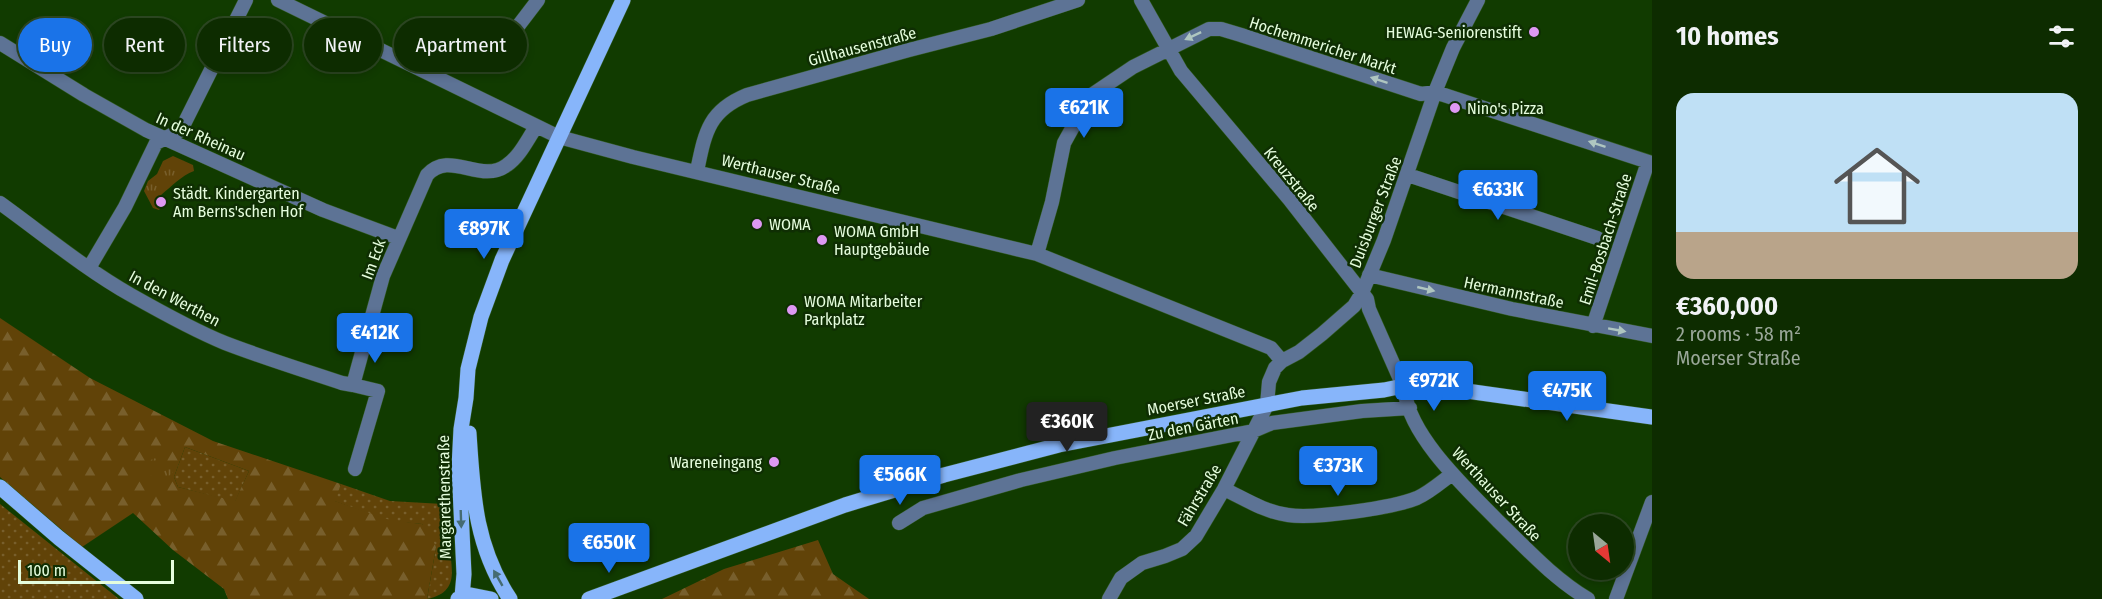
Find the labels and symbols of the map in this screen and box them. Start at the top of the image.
street label: Hochemmericher Markt [1247,13,1399,78]
street label: Gillhausenstraße [806,23,918,70]
place label: HEWAG-Seniorenstift [1386,23,1523,42]
marker: HEWAG-Seniorenstift [1527,25,1541,39]
one-way arrow [1185,31,1202,40]
one-way arrow [1370,75,1388,85]
pin: €621K [1042,88,1126,139]
place label: Nino's Pizza [1467,99,1544,118]
marker: Nino's Pizza [1448,101,1462,115]
street label: In der Rheinau [153,108,248,165]
one-way arrow [1588,139,1606,149]
street label: Kreuzstraße [1260,143,1323,216]
street label: Werthauser Straße [719,151,842,198]
street label: Duisburger Straße [1345,154,1405,271]
pin: €633K [1456,170,1540,221]
street label: Emil-Bosbach-Straße [1575,171,1636,307]
place label: Städt. Kindergarten Am Berns'schen Hof [173,184,304,221]
marker: Städt. Kindergarten Am Berns'schen Hof [154,195,168,209]
pin: €897K [442,209,526,260]
place label: WOMA [769,215,811,234]
marker: WOMA [750,217,764,231]
place label: WOMA GmbH Hauptgebäude [834,222,930,259]
marker: WOMA GmbH Hauptgebäude [815,233,829,247]
street label: Im Eck [357,236,390,282]
street label: In den Werthen [126,266,224,330]
street label: Hermannstraße [1462,273,1566,312]
one-way arrow [1417,284,1435,294]
place label: WOMA Mitarbeiter Parkplatz [804,292,923,329]
marker: WOMA Mitarbeiter Parkplatz [785,303,799,317]
pin: €412K [333,313,417,364]
one-way arrow [1607,326,1626,335]
pin: €972K [1392,361,1476,412]
pin: €475K [1525,371,1609,422]
street label: Moerser Straße [1145,382,1247,419]
pin: €360K [1025,402,1109,453]
street label: Zu den Gärten [1146,408,1240,445]
street label: Margarethenstraße [434,435,455,559]
street label: Werthauser Straße [1448,443,1545,545]
pin: €373K [1296,446,1380,497]
place label: Wareneingang [670,453,762,472]
marker: Wareneingang [767,455,781,469]
pin: €566K [858,455,942,506]
street label: Fährstraße [1173,461,1225,530]
one-way arrow [456,509,466,528]
north arrow [1568,514,1634,580]
pin: €650K [567,523,651,574]
scale bar [18,557,174,584]
one-way arrow [493,569,503,586]

